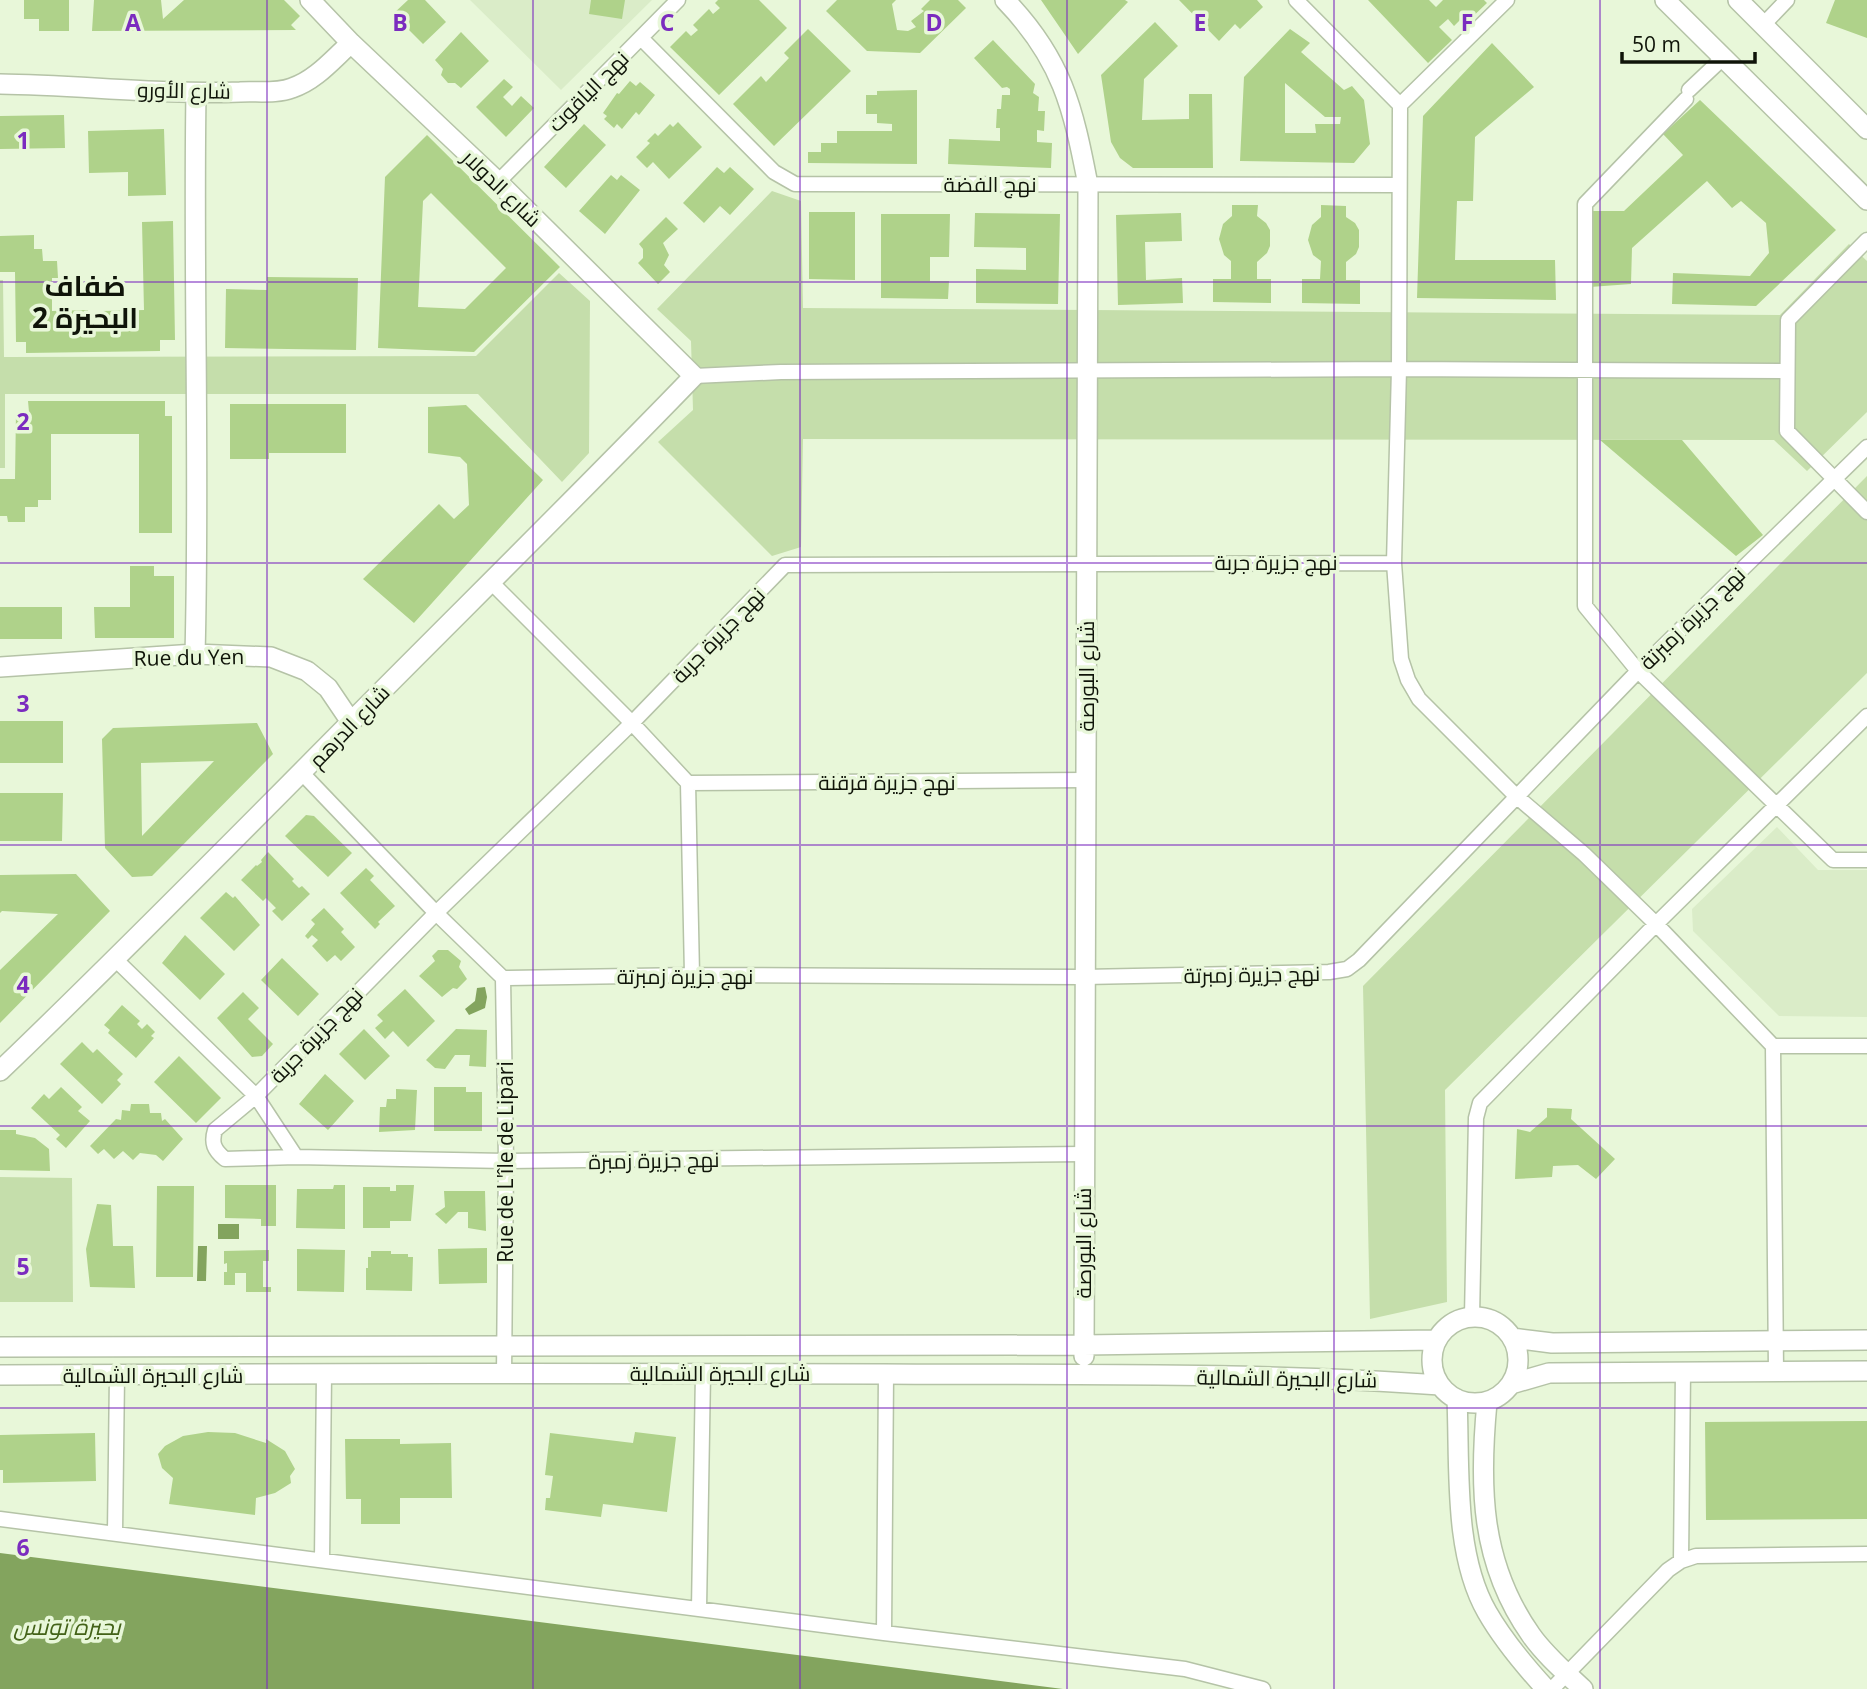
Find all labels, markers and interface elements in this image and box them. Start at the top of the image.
text: A [125,6,141,38]
text: B [392,6,408,38]
text: C [660,6,674,38]
text: D [925,6,943,38]
text: E [1194,6,1206,38]
text: F [1461,6,1473,38]
scale bar [1622,21,1755,65]
text: 50 m [1632,30,1681,58]
street label: نهج الياقوت [542,45,635,138]
street label: شارع الأورو [137,75,231,106]
text: 1 [16,124,30,156]
street label: شارع الدولار [455,143,547,233]
street label: نهج الفضة [943,170,1037,199]
district label: ضفاف البحيرة 2 [32,266,138,336]
text: 2 [16,405,30,437]
street label: نهج جزيرة جربة [1214,548,1338,577]
street label: نهج جزيرة زمبرتة [1633,560,1752,676]
street label: نهج جزيرة جربة [665,581,772,690]
street label: شارع البورصة [1072,621,1101,731]
street label: Rue du Yen [133,642,245,672]
street label: شارع الدرهم [303,679,396,774]
text: 3 [16,687,30,719]
street label: نهج جزيرة قرقنة [818,768,956,797]
street label: نهج جزيرة زمبرتة [1183,959,1321,990]
street label: نهج جزيرة زمبرتة [617,962,753,991]
text: 4 [16,968,30,1000]
street label: نهج جزيرة جربة [263,981,370,1090]
street label: Rue de L'île de Lipari [491,1061,519,1263]
street label: نهج جزيرة زمبرة [588,1145,720,1176]
street label: شارع البورصة [1069,1188,1098,1298]
text: 5 [16,1250,30,1282]
street label: شارع البحيرة الشمالية [630,1359,810,1388]
street label: شارع البحيرة الشمالية [63,1361,243,1390]
street label: شارع البحيرة الشمالية [1196,1362,1377,1395]
text: 6 [16,1531,30,1563]
water label: بحيرة تونس [13,1610,123,1642]

